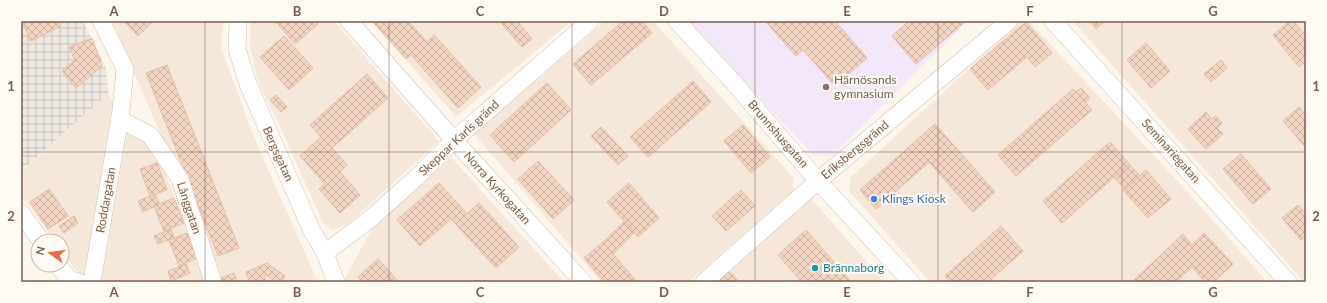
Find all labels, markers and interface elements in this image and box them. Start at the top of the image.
text: A [108,3,119,19]
text: B [293,3,302,19]
text: C [476,3,485,19]
text: D [659,3,669,19]
text: E [843,3,851,19]
text: F [1026,3,1034,19]
text: G [1208,3,1218,19]
place label: Härnösands gymnasium [834,72,897,101]
text: 1 [7,78,15,94]
text: 1 [1312,78,1320,94]
marker: Härnösands gymnasium [821,82,831,92]
street label: Skeppar Karls gränd [415,97,502,179]
street label: Brunnshusgatan [745,97,812,171]
street label: Seminariegatan [1139,116,1204,186]
street label: Eriksbergsgränd [818,117,892,182]
street label: Bergsgatan [260,124,297,184]
street label: Norra Kyrkogatan [461,148,534,227]
street label: Roddargatan [92,166,119,234]
street label: Långgatan [174,180,205,236]
place label: Klings Kiosk [882,191,947,206]
marker: Klings Kiosk [869,194,879,204]
text: 2 [7,208,15,224]
text: 2 [1312,208,1320,224]
north arrow [30,233,70,273]
text: N [32,245,47,256]
place label: Brännaborg [823,260,884,275]
marker: Brännaborg [810,263,820,273]
text: A [108,284,119,300]
text: B [293,284,302,300]
text: C [476,284,485,300]
text: D [659,284,669,300]
text: E [843,284,851,300]
text: F [1026,284,1034,300]
text: G [1208,284,1218,300]

